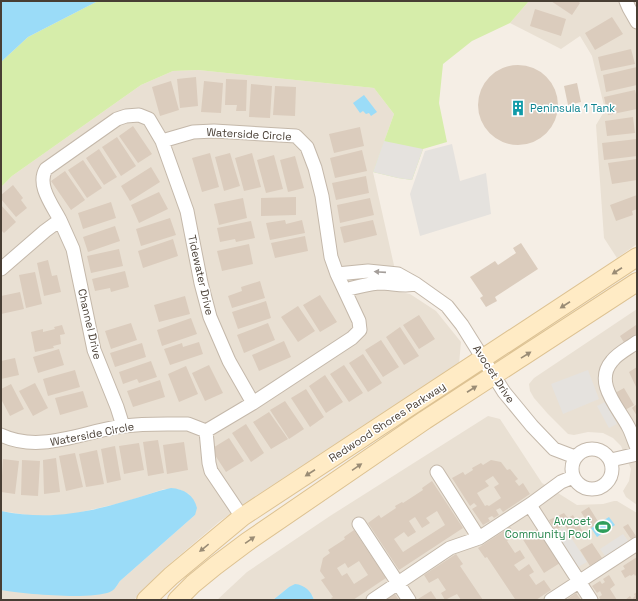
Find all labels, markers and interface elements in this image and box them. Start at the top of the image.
building icon: Peninsula 1 Tank [509,99,527,117]
place label: Peninsula 1 Tank [530,101,615,115]
street label: Waterside Circle [206,125,292,143]
street label: Tidewater Drive [185,233,217,317]
one-way arrow [611,267,622,275]
one-way arrow [374,268,386,275]
street label: Channel Drive [75,287,105,361]
one-way arrow [559,301,571,308]
street label: Avocet Drive [470,342,518,406]
one-way arrow [520,351,532,358]
street label: Redwood Shores Parkway [326,379,448,465]
one-way arrow [467,385,477,393]
street label: Waterside Circle [49,419,135,449]
one-way arrow [352,463,363,471]
one-way arrow [304,469,315,477]
place label: Avocet Community Pool [505,514,591,541]
sports icon: Avocet Community Pool [594,518,612,536]
one-way arrow [245,536,255,544]
one-way arrow [199,544,209,553]

